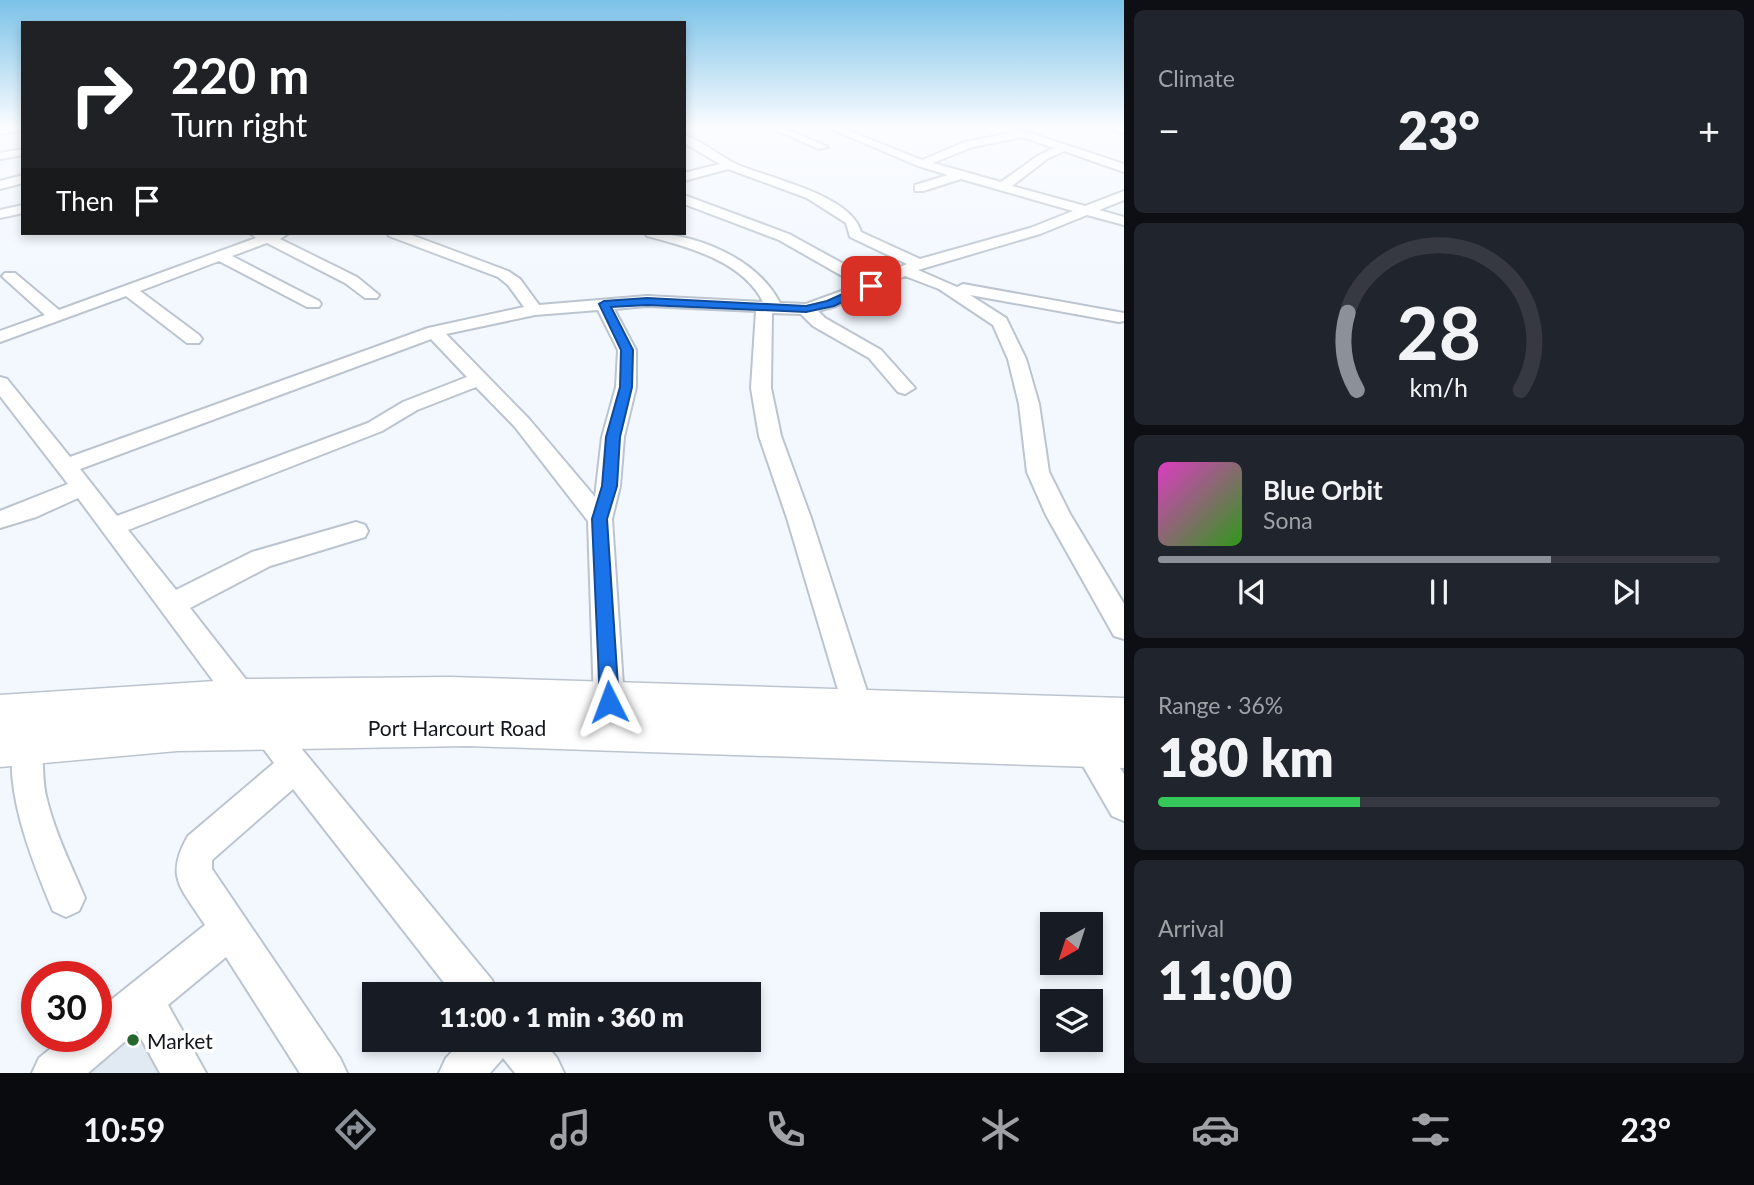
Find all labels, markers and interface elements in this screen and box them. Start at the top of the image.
text: 220 m [171,46,309,104]
icon: right [56,49,147,140]
text: Climate [1158,64,1235,92]
text: 23° [1398,99,1480,161]
text: Turn right [171,105,307,144]
text: − [1158,107,1180,153]
text: + [1698,107,1720,153]
icon: arrive [128,182,166,220]
text: Then [56,185,114,217]
pin [841,256,901,316]
icon: arrive [852,267,890,305]
text: 28 [1397,288,1481,376]
text: km/h [1410,372,1468,402]
text: Blue Orbit [1263,474,1383,506]
text: Sona [1263,506,1313,534]
icon: previous [1233,573,1271,611]
icon: pause [1420,573,1458,611]
icon: next [1607,573,1645,611]
position arrow [572,665,646,739]
text: Range · 36% [1158,691,1283,719]
street label: Port Harcourt Road [368,715,546,740]
text: 180 km [1158,726,1334,788]
north arrow [1040,912,1102,975]
map controls [1040,912,1103,1052]
text: Arrival [1158,914,1224,942]
text: 11:00 [1158,949,1292,1011]
speed limit sign: 30 [21,961,112,1052]
button: layers [1040,989,1103,1052]
text: 11:00 · 1 min · 360 m [439,1001,684,1033]
place label: Market [147,1028,213,1053]
marker: Market [125,1032,141,1048]
icon: directions [331,1105,380,1154]
icon: music [546,1105,595,1154]
icon: phone [761,1105,810,1154]
icon: climate [976,1105,1025,1154]
icon: car [1191,1105,1240,1154]
icon: filters [1406,1105,1455,1154]
text: 10:59 [83,1110,165,1149]
text: 23° [1621,1110,1671,1149]

